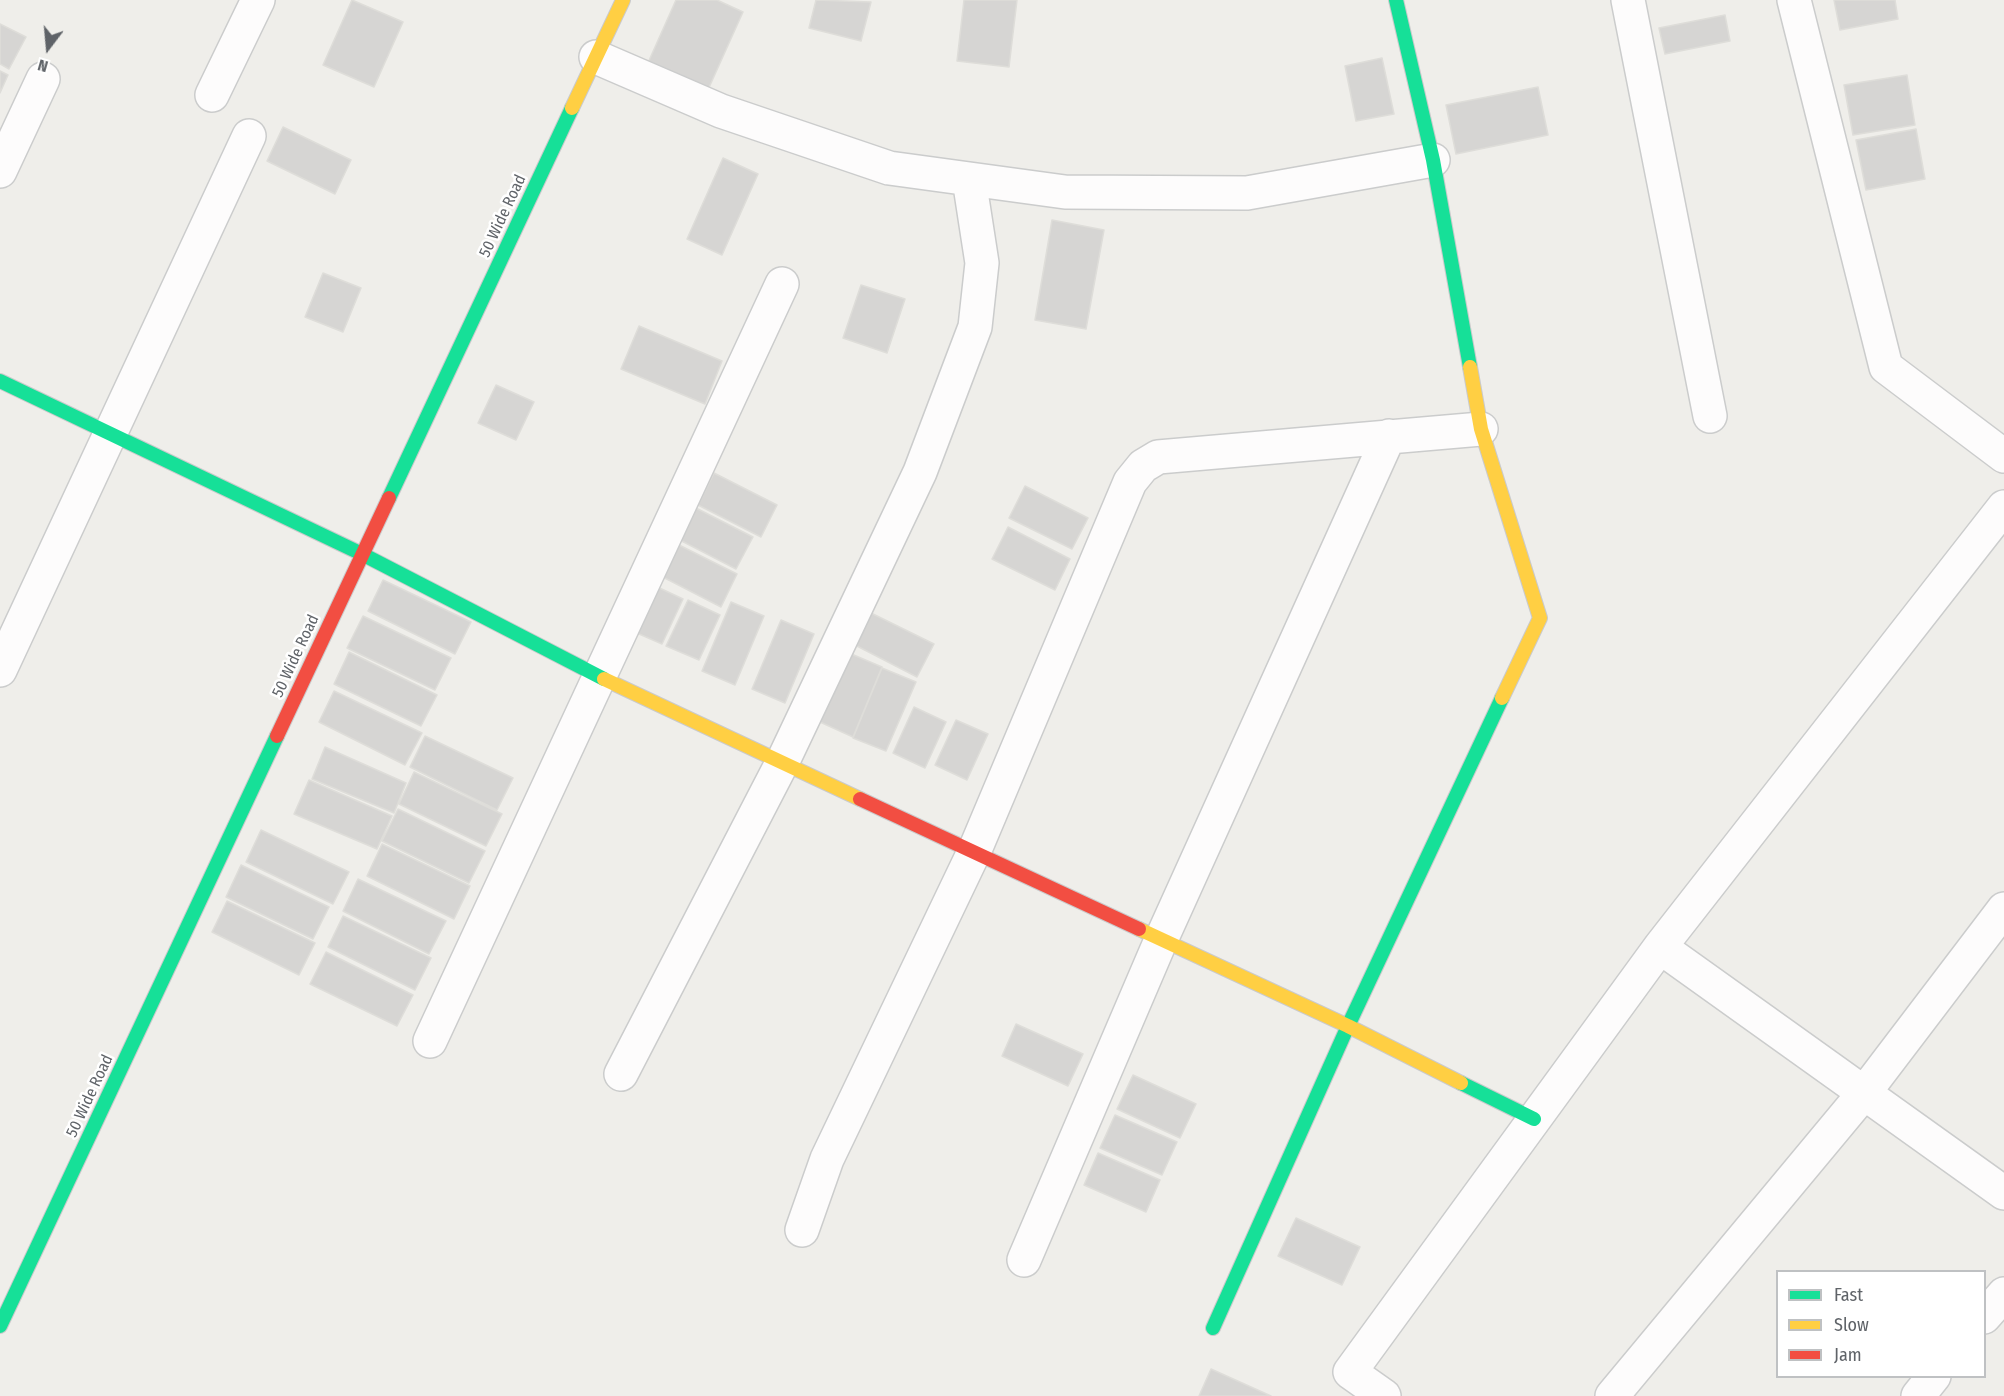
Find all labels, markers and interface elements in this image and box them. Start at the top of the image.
north arrow [18,18,78,78]
text: N [36,55,50,76]
street label: 50 Wide Road [476,172,530,260]
street label: 50 Wide Road [269,612,323,700]
street label: 50 Wide Road [63,1052,117,1140]
legend [1776,1270,1986,1378]
text: Fast [1834,1284,1863,1306]
text: Slow [1834,1314,1869,1336]
text: Jam [1834,1344,1862,1366]

